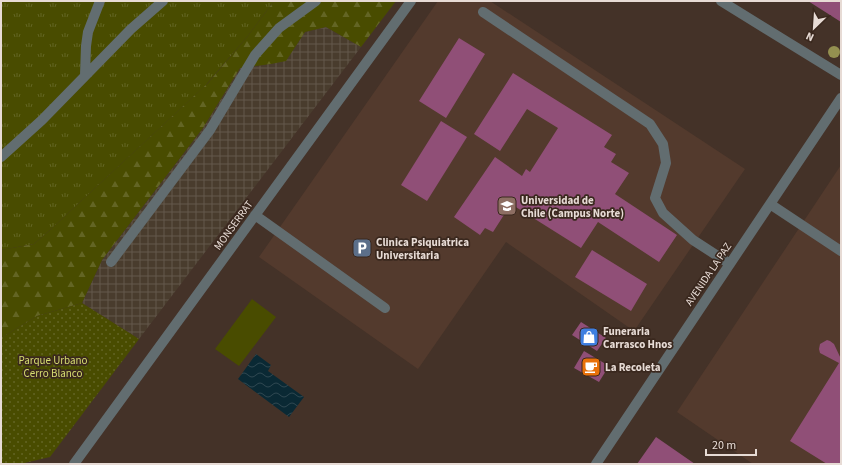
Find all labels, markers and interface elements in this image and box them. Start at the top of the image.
north arrow [794,8,834,48]
text: N [803,28,816,45]
place label: Universidad de Chile (Campus Norte) [521,193,624,221]
school or university icon: Universidad de Chile (Campus Norte) [496,195,518,217]
street label: MONSERRAT [210,197,257,253]
place label: Clinica Psiquiatrica Universitaria [376,235,469,263]
parking icon: Clinica Psiquiatrica Universitaria [351,237,373,259]
street label: AVENIDA LA PAZ [682,240,735,309]
place label: Funeraria Carrasco Hnos [603,324,672,352]
shop icon: Funeraria Carrasco Hnos [578,326,600,348]
park label: Parque Urbano Cerro Blanco [18,353,88,381]
cafe icon: La Recoleta [580,356,602,378]
place label: La Recoleta [605,360,661,375]
scale bar [706,431,756,457]
text: 20 m [712,437,736,454]

